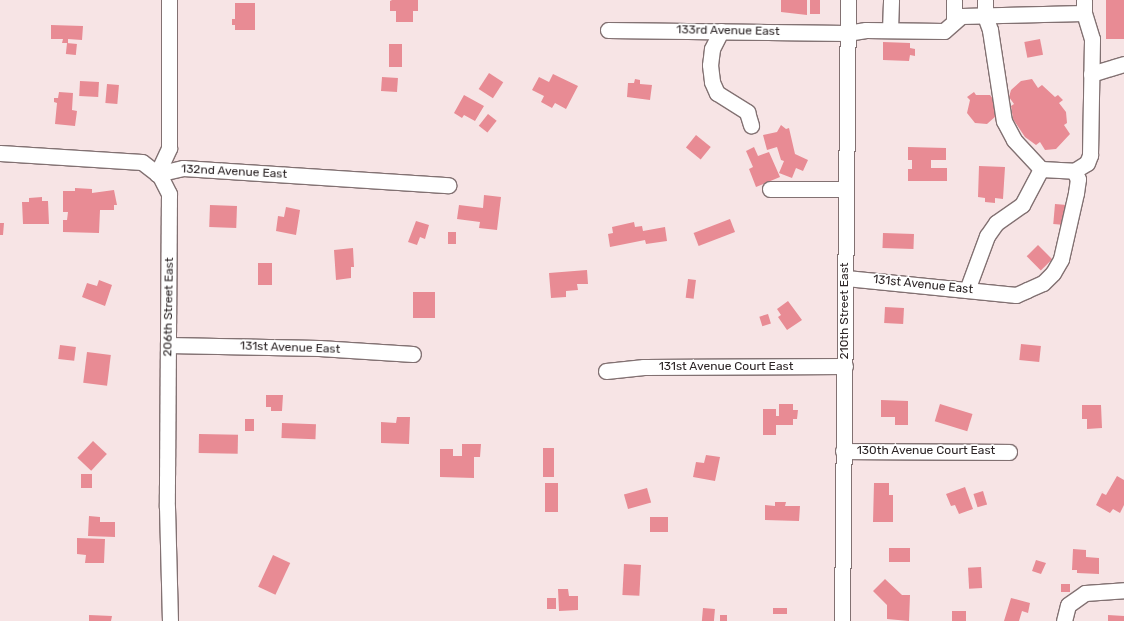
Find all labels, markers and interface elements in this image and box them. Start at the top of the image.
street label: 133rd Avenue East [676,23,780,39]
street label: 132nd Avenue East [180,162,288,182]
street label: 206th Street East [161,257,177,357]
street label: 210th Street East [838,262,852,360]
street label: 131st Avenue East [872,273,974,297]
street label: 131st Avenue East [239,339,341,357]
street label: 131st Avenue Court East [659,360,793,374]
street label: 130th Avenue Court East [857,444,995,458]

